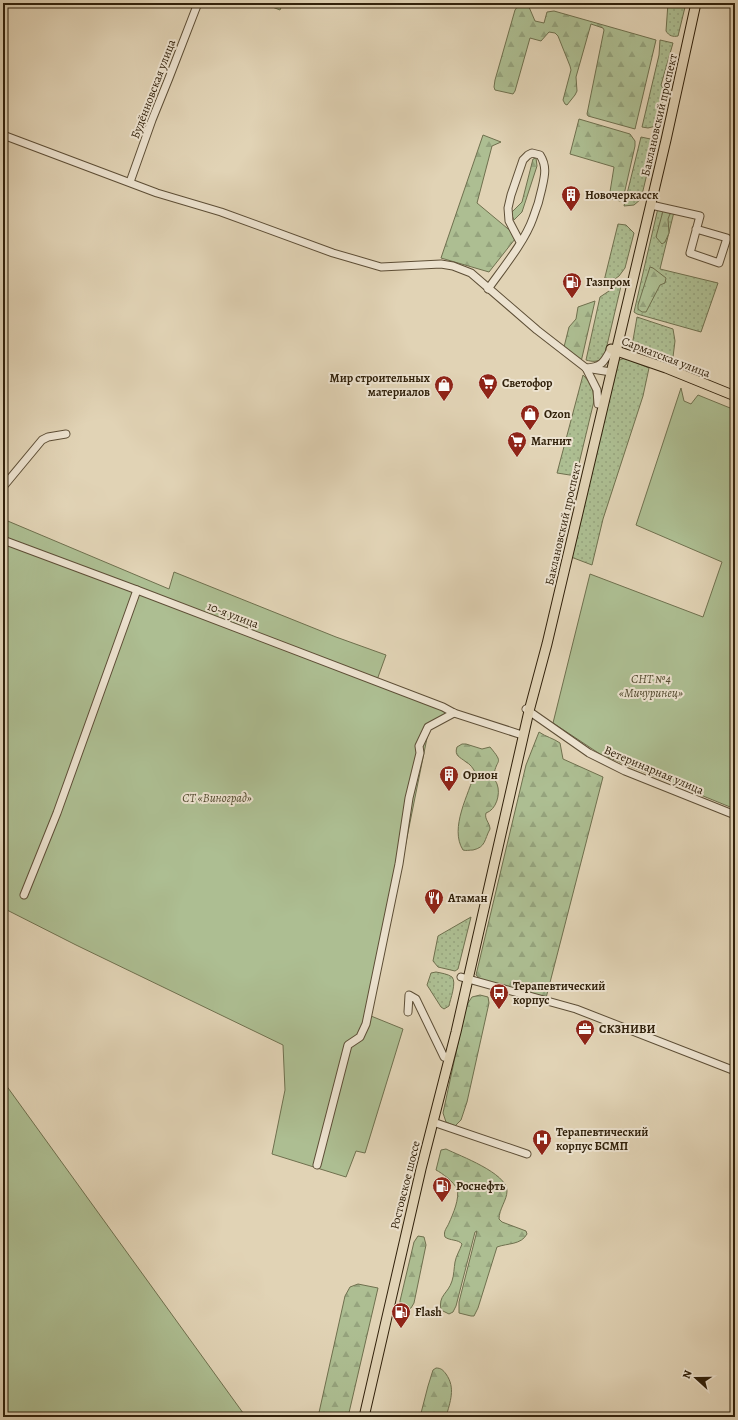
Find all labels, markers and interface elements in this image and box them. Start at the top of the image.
street label: Будённовская улица [127,37,179,141]
street label: Баклановский проспект [637,52,681,178]
building icon: Новочеркасск [560,184,582,212]
place label: Новочеркасск [585,187,659,203]
fuel station icon: Газпром [561,271,583,299]
place label: Газпром [586,274,630,290]
street label: Сарматская улица [619,333,713,381]
place label: Мир строительных материалов [330,370,431,400]
supermarket icon: Светофор [477,372,499,400]
shop icon: Мир строительных материалов [433,374,455,402]
place label: Светофор [502,375,553,391]
shop icon: Ozon [519,403,541,431]
place label: Ozon [544,406,571,422]
supermarket icon: Магнит [506,430,528,458]
place label: Магнит [531,433,572,449]
street label: Баклановский проспект [541,461,585,587]
street label: 10-я улица [205,598,261,632]
park label: СНТ №4 «Мичуринец» [619,671,683,701]
street label: Ветеринарная улица [602,742,707,798]
building icon: Орион [438,764,460,792]
place label: Орион [463,767,498,783]
park label: СТ «Виноград» [182,790,252,806]
restaurant icon: Атаман [423,887,445,915]
place label: Атаман [447,890,488,906]
place label: Терапевтический корпус [513,978,605,1008]
bus stop icon: Терапевтический корпус [488,982,510,1010]
office icon: СКЗНИВИ [574,1018,596,1046]
place label: СКЗНИВИ [599,1021,655,1037]
place label: Терапевтический корпус БСМП [556,1124,648,1154]
hospital icon: Терапевтический корпус БСМП [531,1128,553,1156]
street label: Ростовское шоссе [386,1139,424,1231]
fuel station icon: Роснефть [431,1175,453,1203]
place label: Роснефть [456,1178,506,1194]
fuel station icon: Flash [390,1301,412,1329]
place label: Flash [415,1304,442,1320]
north arrow [676,1358,716,1398]
text: N [679,1368,696,1381]

